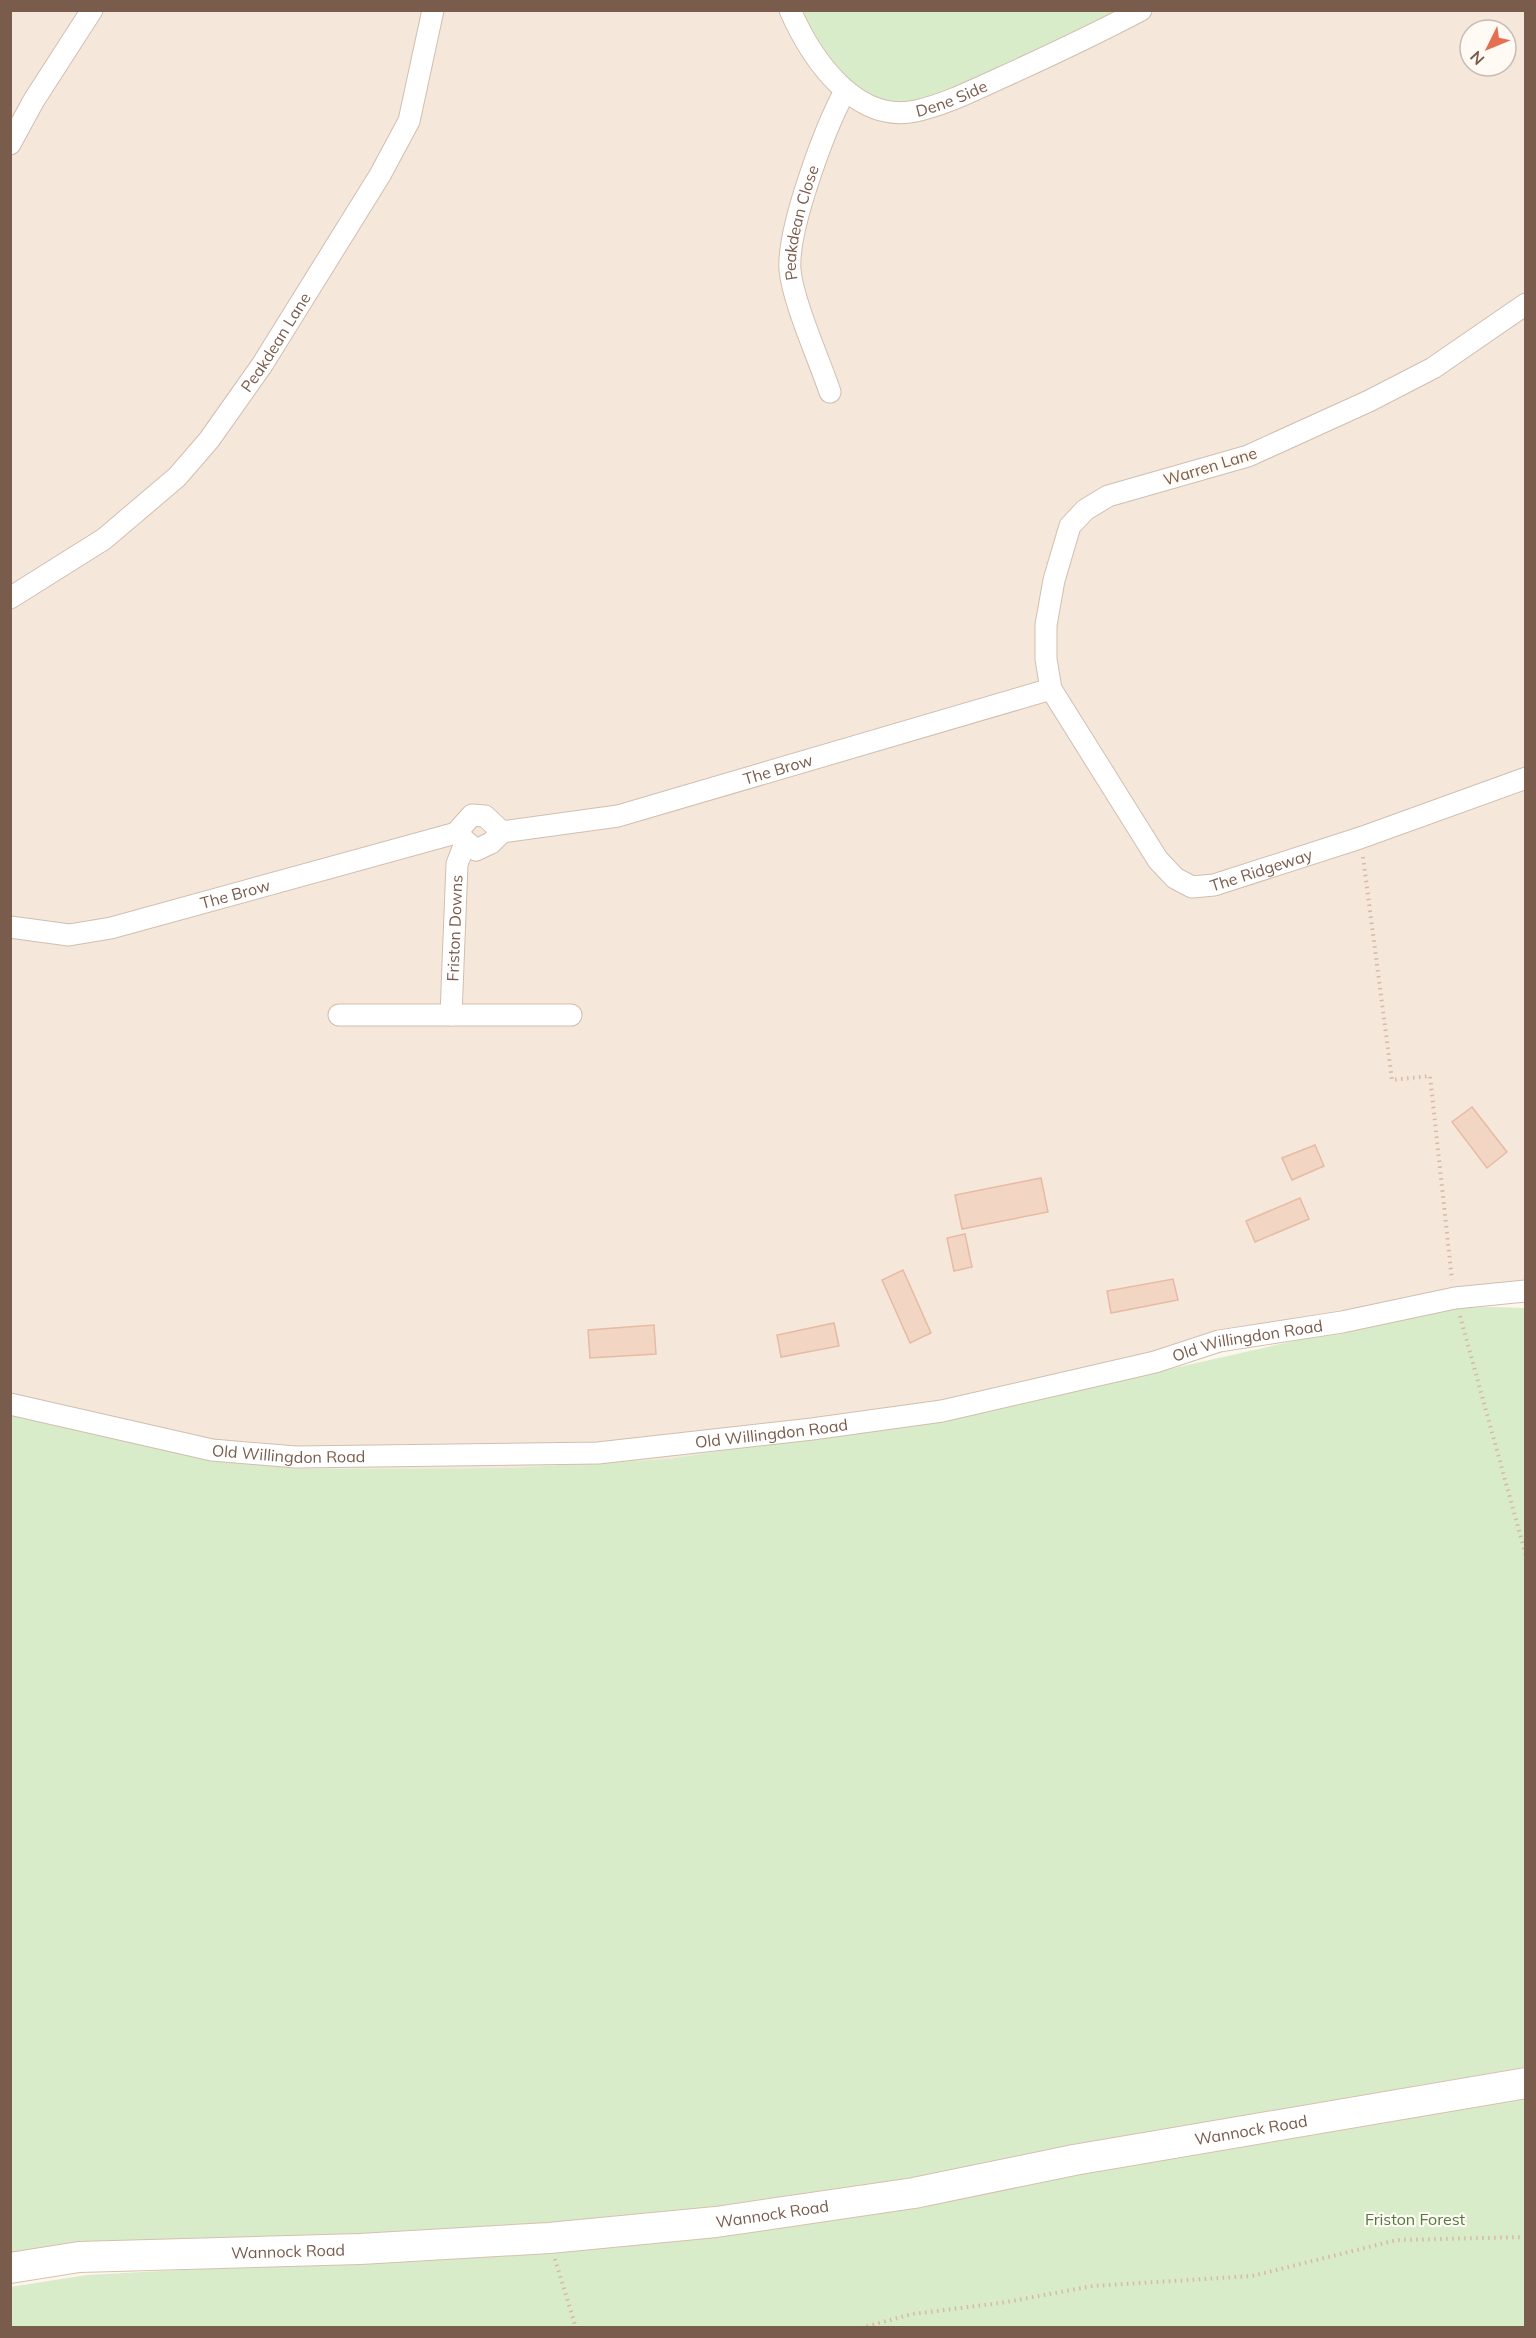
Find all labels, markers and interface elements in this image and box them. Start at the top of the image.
north arrow [1458,18,1518,78]
text: N [1466,47,1488,69]
street label: Dene Side [913,76,990,121]
street label: Peakdean Close [780,162,823,282]
street label: Peakdean Lane [236,289,315,396]
street label: Warren Lane [1161,442,1259,490]
street label: The Brow [741,749,815,789]
street label: The Ridgeway [1207,844,1315,896]
street label: Friston Downs [442,874,467,982]
street label: The Brow [198,875,272,913]
street label: Old Willingdon Road [1170,1315,1324,1366]
street label: Old Willingdon Road [694,1414,849,1452]
street label: Old Willingdon Road [211,1440,365,1467]
street label: Wannock Road [1193,2110,1309,2149]
street label: Wannock Road [714,2196,830,2232]
park label: Friston Forest [1365,2209,1465,2229]
street label: Wannock Road [231,2239,345,2263]

